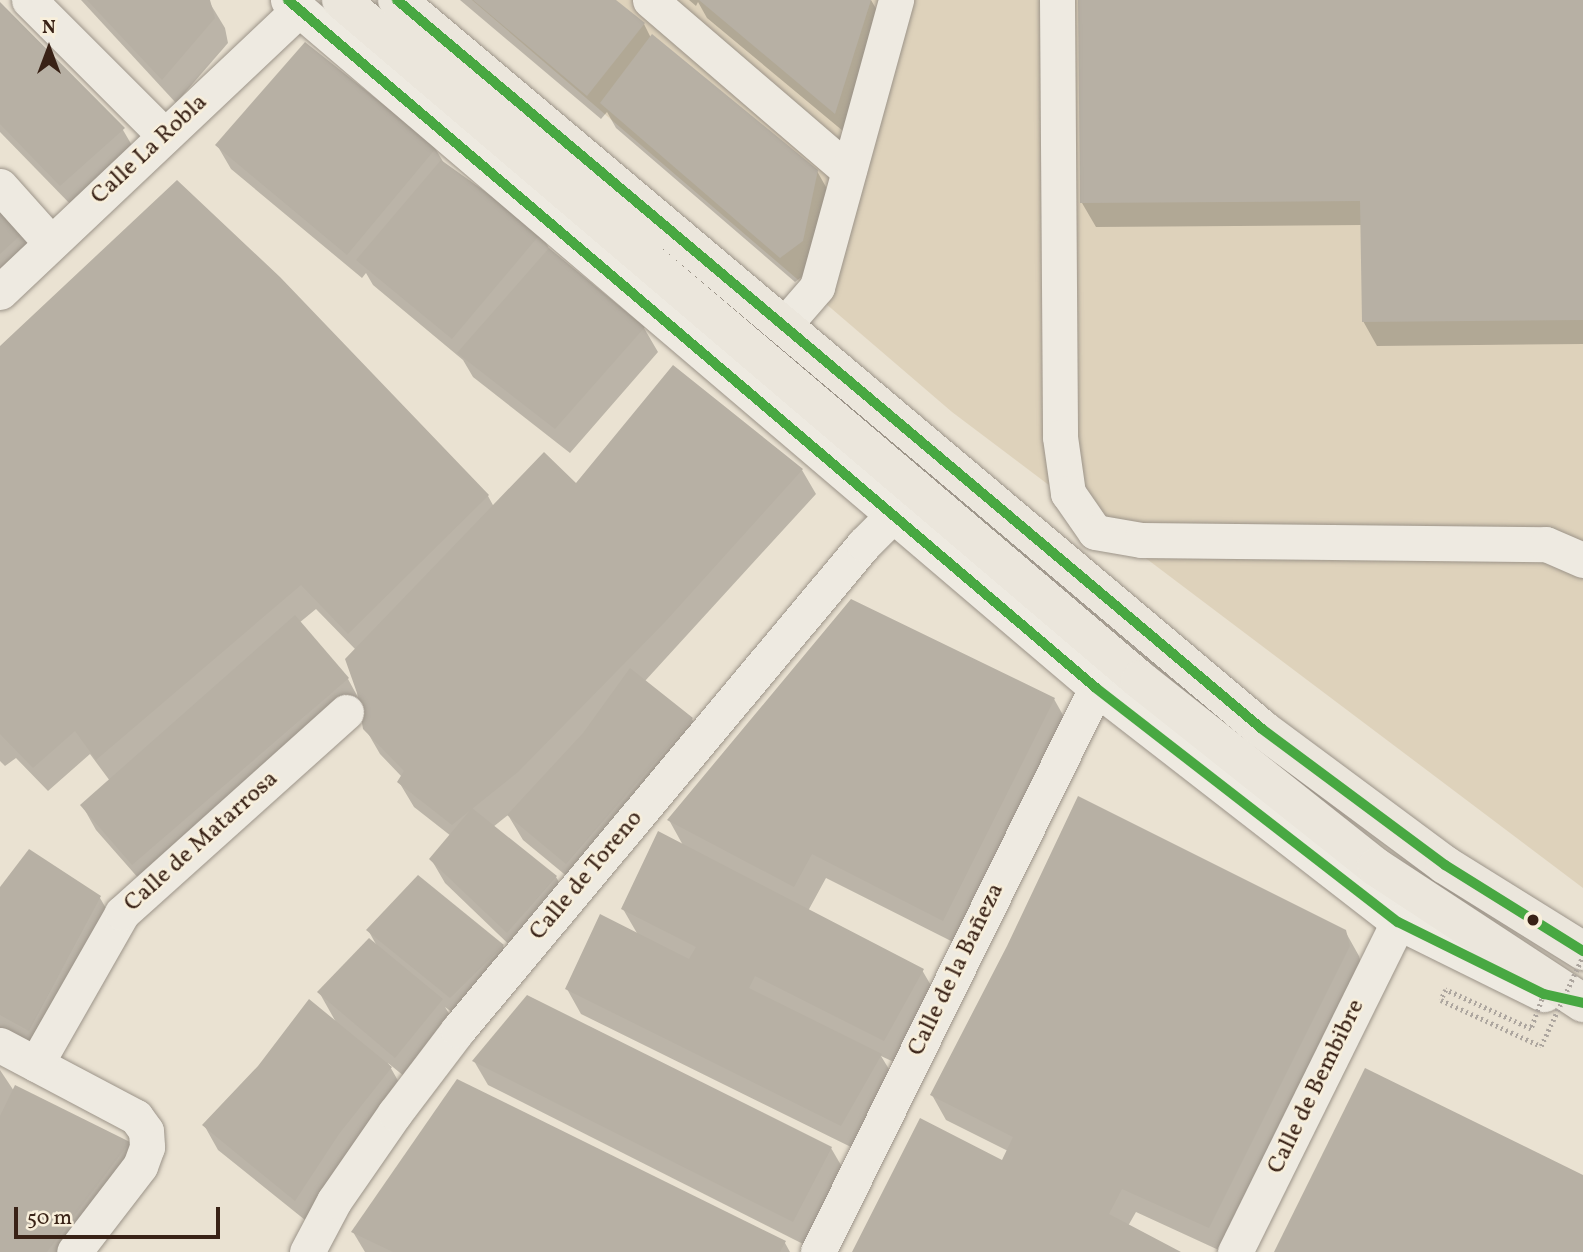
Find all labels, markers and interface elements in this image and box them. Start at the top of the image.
north arrow [14,14,84,84]
text: N [42,15,56,41]
street label: Calle La Robla [86,89,214,211]
street label: Calle de Matarrosa [119,765,285,919]
street label: Calle de Toreno [524,805,650,947]
street label: Calle de la Bañeza [903,879,1011,1061]
unlabelled marker [1526,913,1540,927]
street label: Calle de Bembibre [1262,995,1372,1179]
scale bar [18,1192,224,1236]
text: 50 m [27,1204,72,1233]

